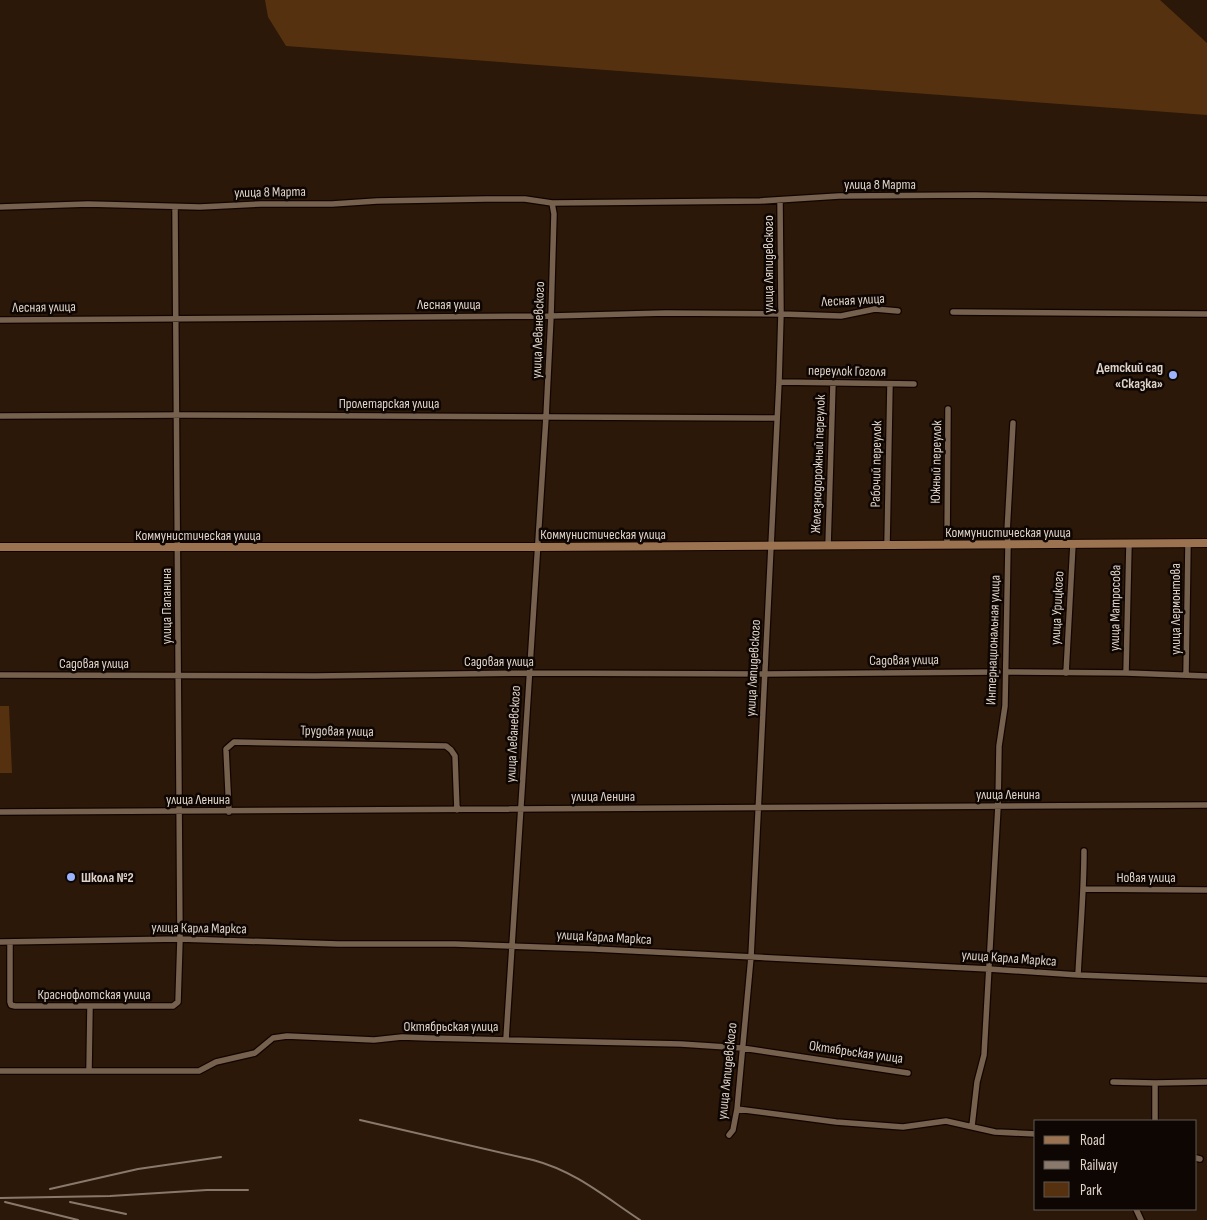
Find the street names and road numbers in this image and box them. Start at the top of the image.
street label: улица 8 Марта [844,176,916,193]
street label: улица 8 Марта [234,183,306,201]
street label: улица Ляпидевского [760,215,777,313]
street label: улица Леваневского [528,281,548,379]
street label: Лесная улица [820,290,885,310]
street label: Лесная улица [416,296,481,313]
street label: Лесная улица [11,298,76,316]
street label: переулок Гоголя [808,362,886,380]
street label: Железнодорожный переулок [807,394,829,534]
street label: Пролетарская улица [339,395,439,412]
street label: Рабочий переулок [867,420,885,507]
street label: Южный переулок [927,420,945,504]
street label: Коммунистическая улица [945,524,1071,541]
street label: Коммунистическая улица [540,526,666,543]
street label: Коммунистическая улица [135,527,261,544]
street label: улица Лермонтова [1167,563,1184,655]
street label: улица Матросова [1106,565,1124,651]
street label: улица Папанина [158,568,175,644]
street label: улица Урицкого [1047,570,1067,646]
street label: Интернациональная улица [982,575,1004,705]
street label: улица Ляпидевского [742,619,764,717]
street label: Садовая улица [869,651,939,669]
street label: Садовая улица [464,653,534,670]
street label: Садовая улица [59,655,129,672]
street label: улица Леваневского [502,685,524,783]
street label: Трудовая улица [300,722,374,740]
street label: улица Ленина [976,786,1040,803]
street label: улица Ленина [571,788,635,805]
street label: улица Ленина [166,791,230,808]
street label: Новая улица [1116,869,1176,886]
street label: улица Карла Маркса [151,919,247,937]
street label: улица Карла Маркса [556,926,652,948]
street label: улица Карла Маркса [961,946,1057,970]
street label: Краснофлотская улица [37,986,151,1003]
street label: Октябрьская улица [404,1018,498,1035]
street label: улица Ляпидевского [713,1021,741,1120]
street label: Октябрьская улица [808,1037,904,1067]

